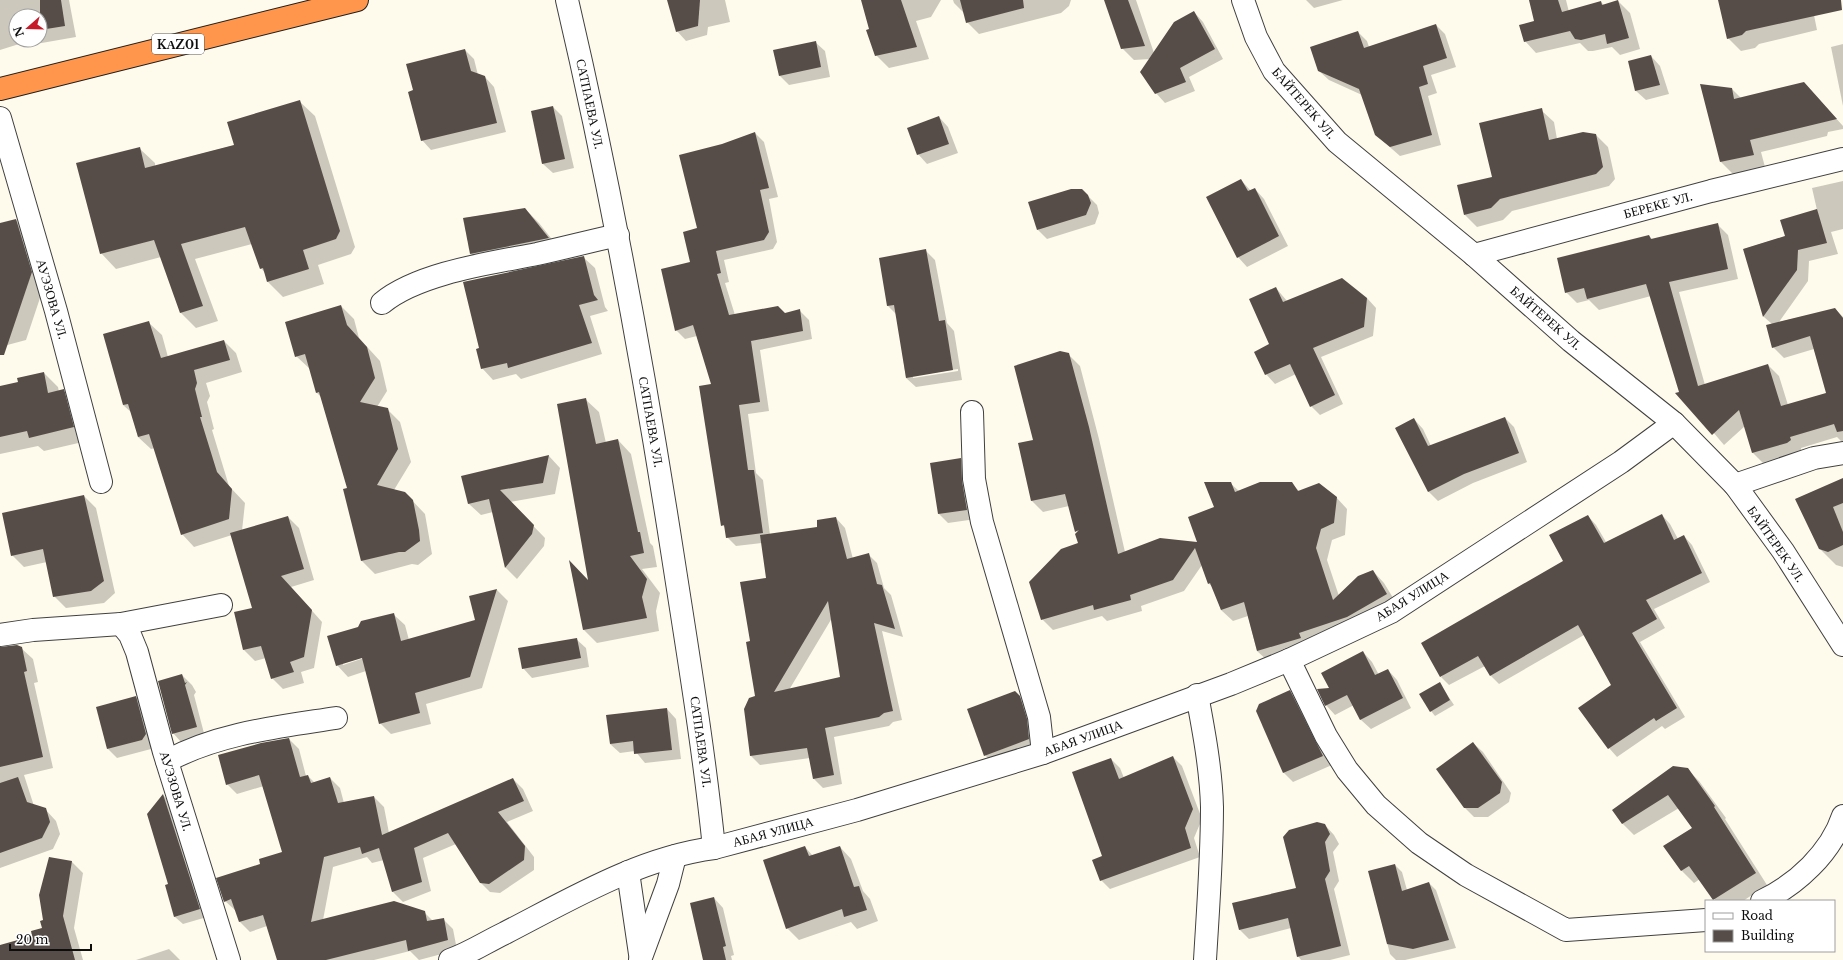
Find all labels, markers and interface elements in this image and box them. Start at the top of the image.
north arrow [8,8,48,48]
text: N [10,24,27,39]
road number: KАZ01 [152,34,204,54]
street label: САТПАЕВА УЛ. [572,57,608,151]
street label: БАЙТЕРЕК УЛ. [1268,64,1340,142]
street label: БЕРЕКЕ УЛ. [1622,188,1694,222]
street label: АУЭЗОВА УЛ. [32,257,72,341]
street label: БАЙТЕРЕК УЛ. [1507,282,1585,354]
street label: САТПАЕВА УЛ. [635,375,667,469]
street label: БАЙТЕРЕК УЛ. [1743,502,1809,586]
street label: АБАЯ УЛИЦА [1372,566,1452,625]
street label: САТПАЕВА УЛ. [686,695,716,789]
street label: АБАЯ УЛИЦА [1041,716,1126,760]
street label: АУЭЗОВА УЛ. [156,749,196,833]
street label: АБАЯ УЛИЦА [731,813,816,851]
legend [1705,900,1835,952]
text: Road [1741,908,1773,923]
scale bar [10,926,91,952]
text: Building [1741,928,1795,943]
text: 20 m [16,932,48,947]

